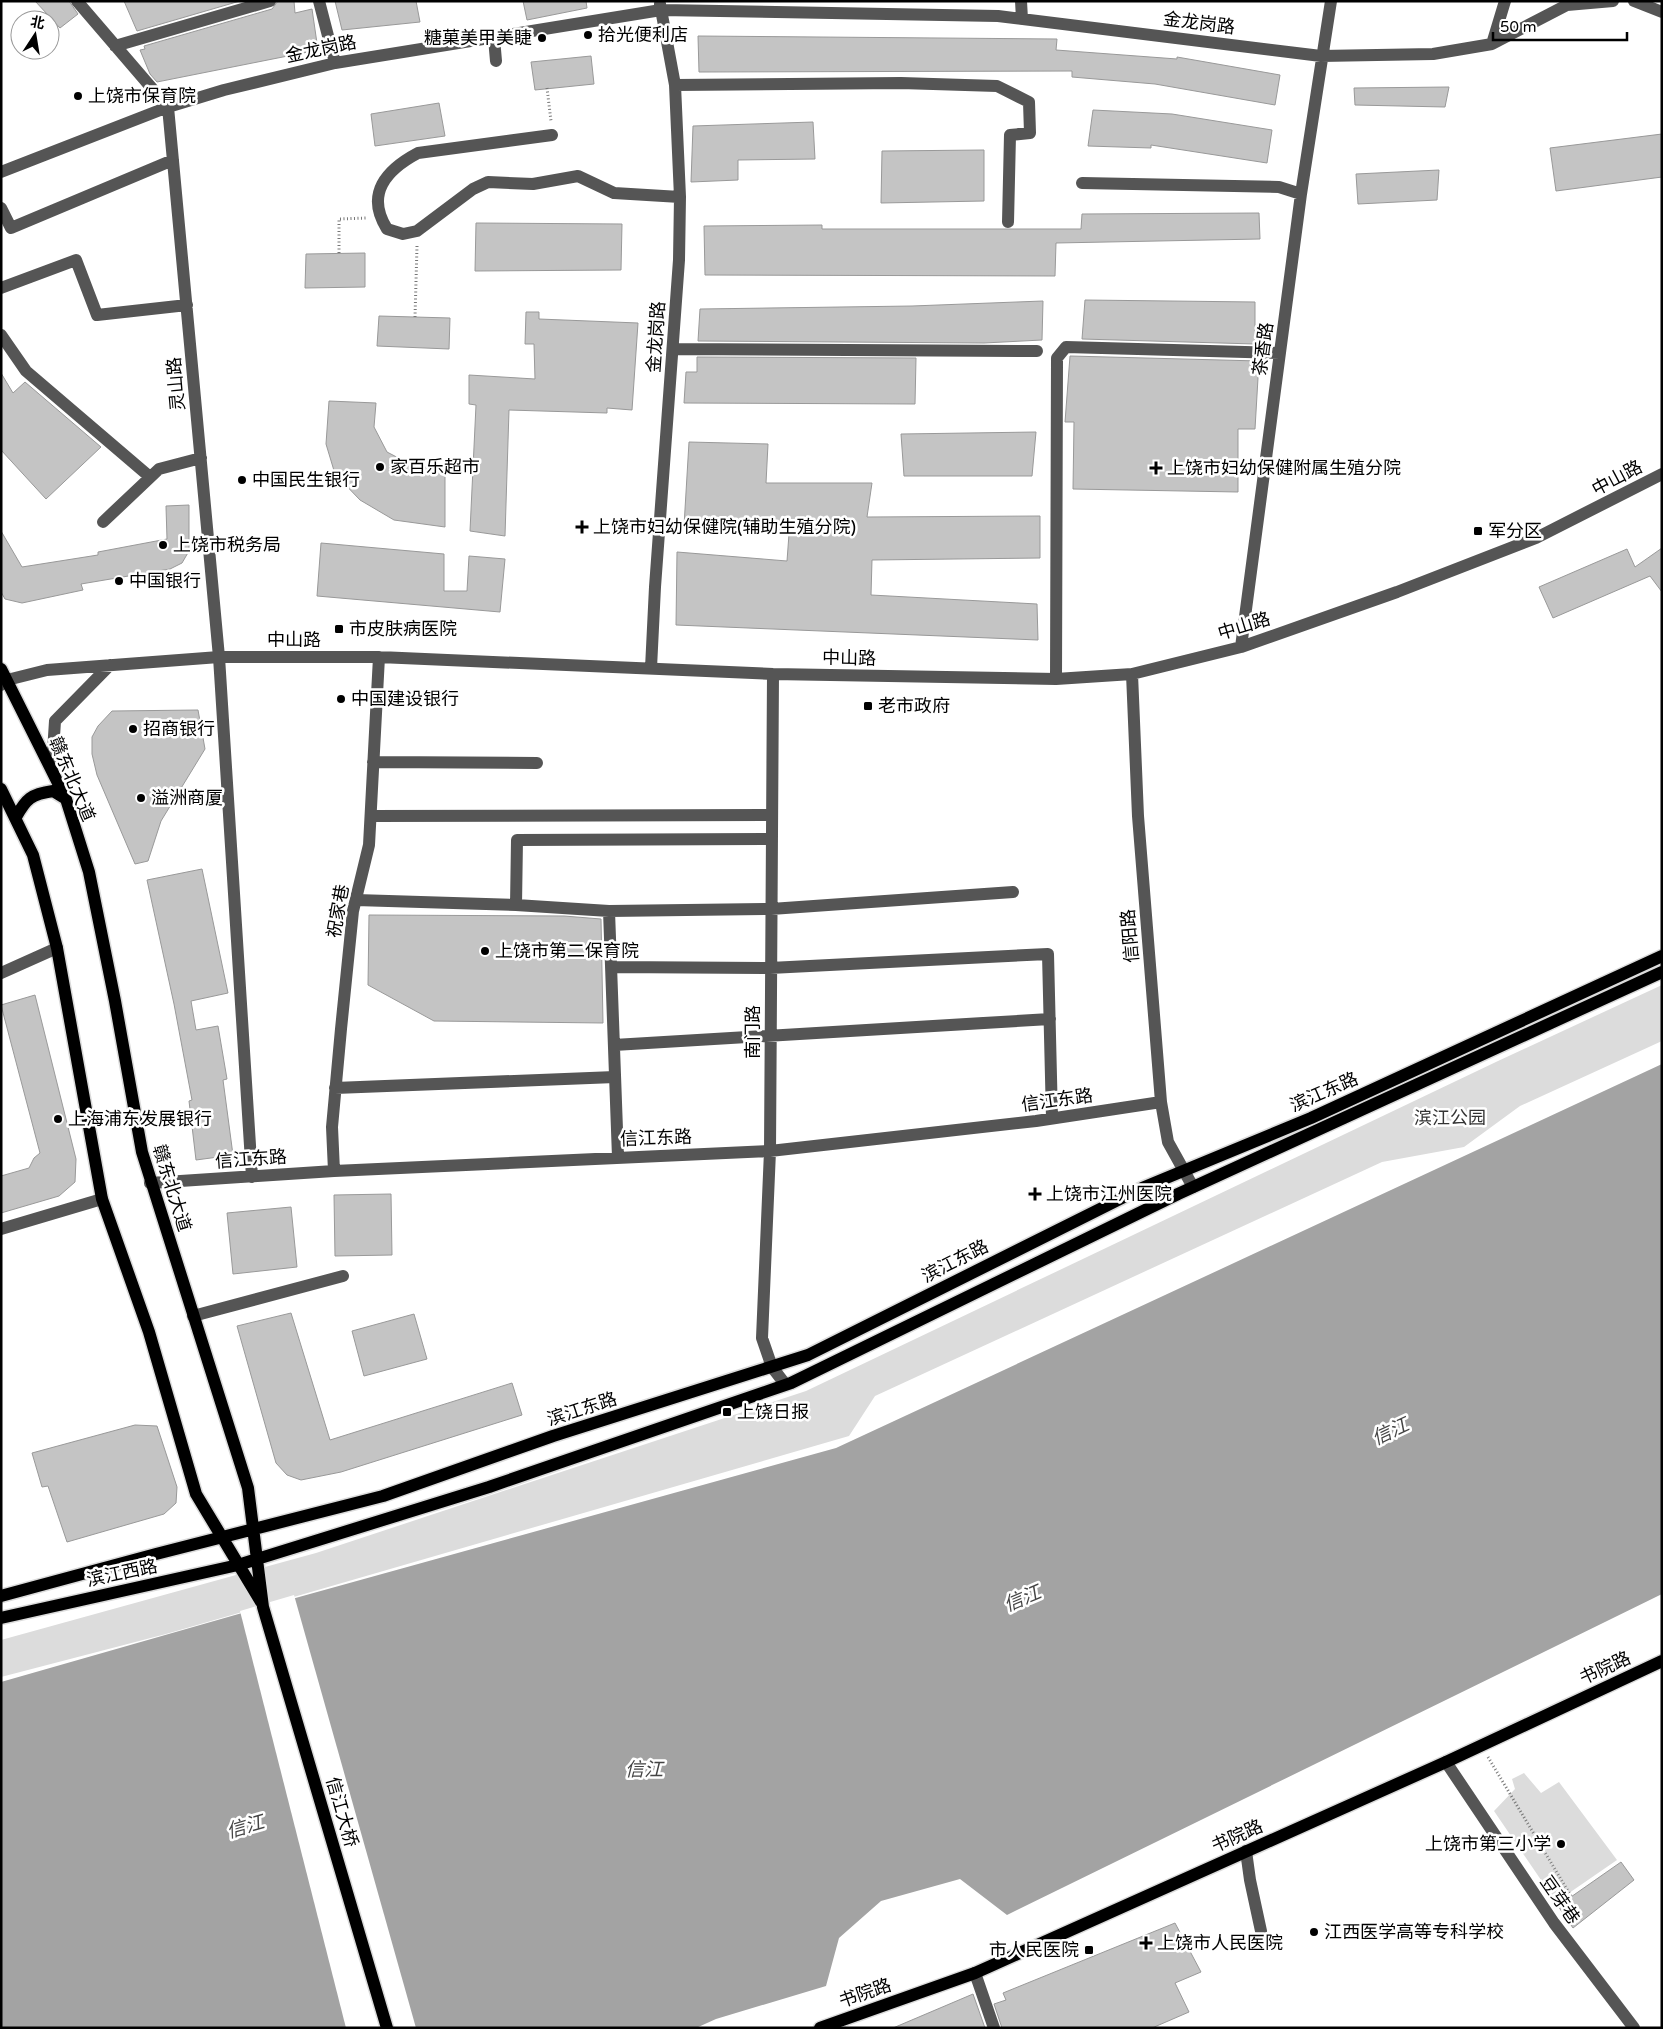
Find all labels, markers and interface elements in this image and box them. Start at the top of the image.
street label: 金龙岗路 [1162,8,1236,38]
north arrow [10,10,60,60]
scale bar [1493,10,1627,42]
text: 北 [29,13,46,33]
text: 50 m [1500,18,1537,36]
place label: 拾光便利店 [598,24,688,46]
place label: 糖菓美甲美睫 [424,27,532,49]
marker: 拾光便利店 [582,29,594,41]
street label: 金龙岗路 [283,31,359,67]
marker: 糖菓美甲美睫 [536,32,548,44]
place label: 上饶市保育院 [88,85,196,107]
marker: 上饶市保育院 [72,90,84,102]
street label: 金龙岗路 [643,300,669,374]
street label: 茶香路 [1248,321,1278,377]
street label: 灵山路 [163,356,189,412]
place label: 家百乐超市 [390,456,480,478]
street label: 中山路 [1588,456,1646,500]
place label: 上饶市妇幼保健附属生殖分院 [1167,457,1401,479]
marker: 家百乐超市 [374,461,386,473]
marker: 上饶市妇幼保健附属生殖分院 [1149,461,1163,475]
place label: 中国民生银行 [252,469,360,491]
marker: 中国民生银行 [236,474,248,486]
place label: 上饶市妇幼保健院(辅助生殖分院) [593,516,856,538]
marker: 上饶市妇幼保健院(辅助生殖分院) [575,520,589,534]
place label: 军分区 [1488,520,1542,542]
marker: 军分区 [1472,525,1484,537]
place label: 上饶市税务局 [173,534,281,556]
marker: 上饶市税务局 [157,539,169,551]
place label: 中国银行 [129,570,201,592]
marker: 中国银行 [113,575,125,587]
street label: 中山路 [1215,608,1273,644]
place label: 市皮肤病医院 [349,618,457,640]
marker: 市皮肤病医院 [333,623,345,635]
street label: 中山路 [267,629,321,651]
street label: 中山路 [822,647,876,669]
place label: 中国建设银行 [351,688,459,710]
marker: 中国建设银行 [335,693,347,705]
place label: 老市政府 [878,695,950,717]
marker: 老市政府 [862,700,874,712]
place label: 招商银行 [143,718,215,740]
marker: 招商银行 [127,723,139,735]
street label: 赣东北大道 [44,733,100,825]
place label: 溢洲商厦 [151,787,223,809]
marker: 溢洲商厦 [135,792,147,804]
street label: 祝家巷 [322,883,354,939]
street label: 信阳路 [1117,908,1143,964]
place label: 上饶市第二保育院 [495,940,639,962]
marker: 上饶市第二保育院 [479,945,491,957]
street label: 南门路 [742,1005,764,1059]
street label: 滨江东路 [1287,1067,1361,1117]
street label: 信江东路 [1020,1084,1094,1116]
park label: 滨江公园 [1414,1107,1486,1129]
place label: 上海浦东发展银行 [68,1108,212,1130]
marker: 上海浦东发展银行 [52,1113,64,1125]
street label: 信江东路 [620,1126,692,1150]
street label: 赣东北大道 [148,1142,196,1234]
street label: 信江东路 [214,1146,288,1172]
place label: 上饶市江州医院 [1046,1183,1172,1205]
marker: 上饶市江州医院 [1028,1187,1042,1201]
street label: 滨江东路 [918,1235,992,1287]
street label: 滨江东路 [544,1387,620,1431]
place label: 上饶日报 [737,1401,809,1423]
marker: 上饶日报 [721,1406,733,1418]
water label: 信江 [1369,1413,1414,1450]
street label: 滨江西路 [84,1555,160,1591]
water label: 信江 [1001,1581,1046,1616]
street label: 书院路 [1576,1647,1634,1689]
water label: 信江 [625,1759,665,1781]
street label: 信江大桥 [322,1774,362,1850]
water label: 信江 [224,1811,268,1843]
street label: 书院路 [1208,1815,1266,1857]
place label: 上饶市第三小学 [1425,1833,1551,1855]
marker: 上饶市第三小学 [1555,1838,1567,1850]
street label: 豆芽巷 [1536,1872,1584,1928]
place label: 江西医学高等专科学校 [1324,1921,1504,1943]
marker: 江西医学高等专科学校 [1308,1926,1320,1938]
place label: 上饶市人民医院 [1157,1932,1283,1954]
marker: 上饶市人民医院 [1139,1936,1153,1950]
place label: 市人民医院 [989,1939,1079,1961]
marker: 市人民医院 [1083,1944,1095,1956]
street label: 书院路 [836,1974,894,2012]

